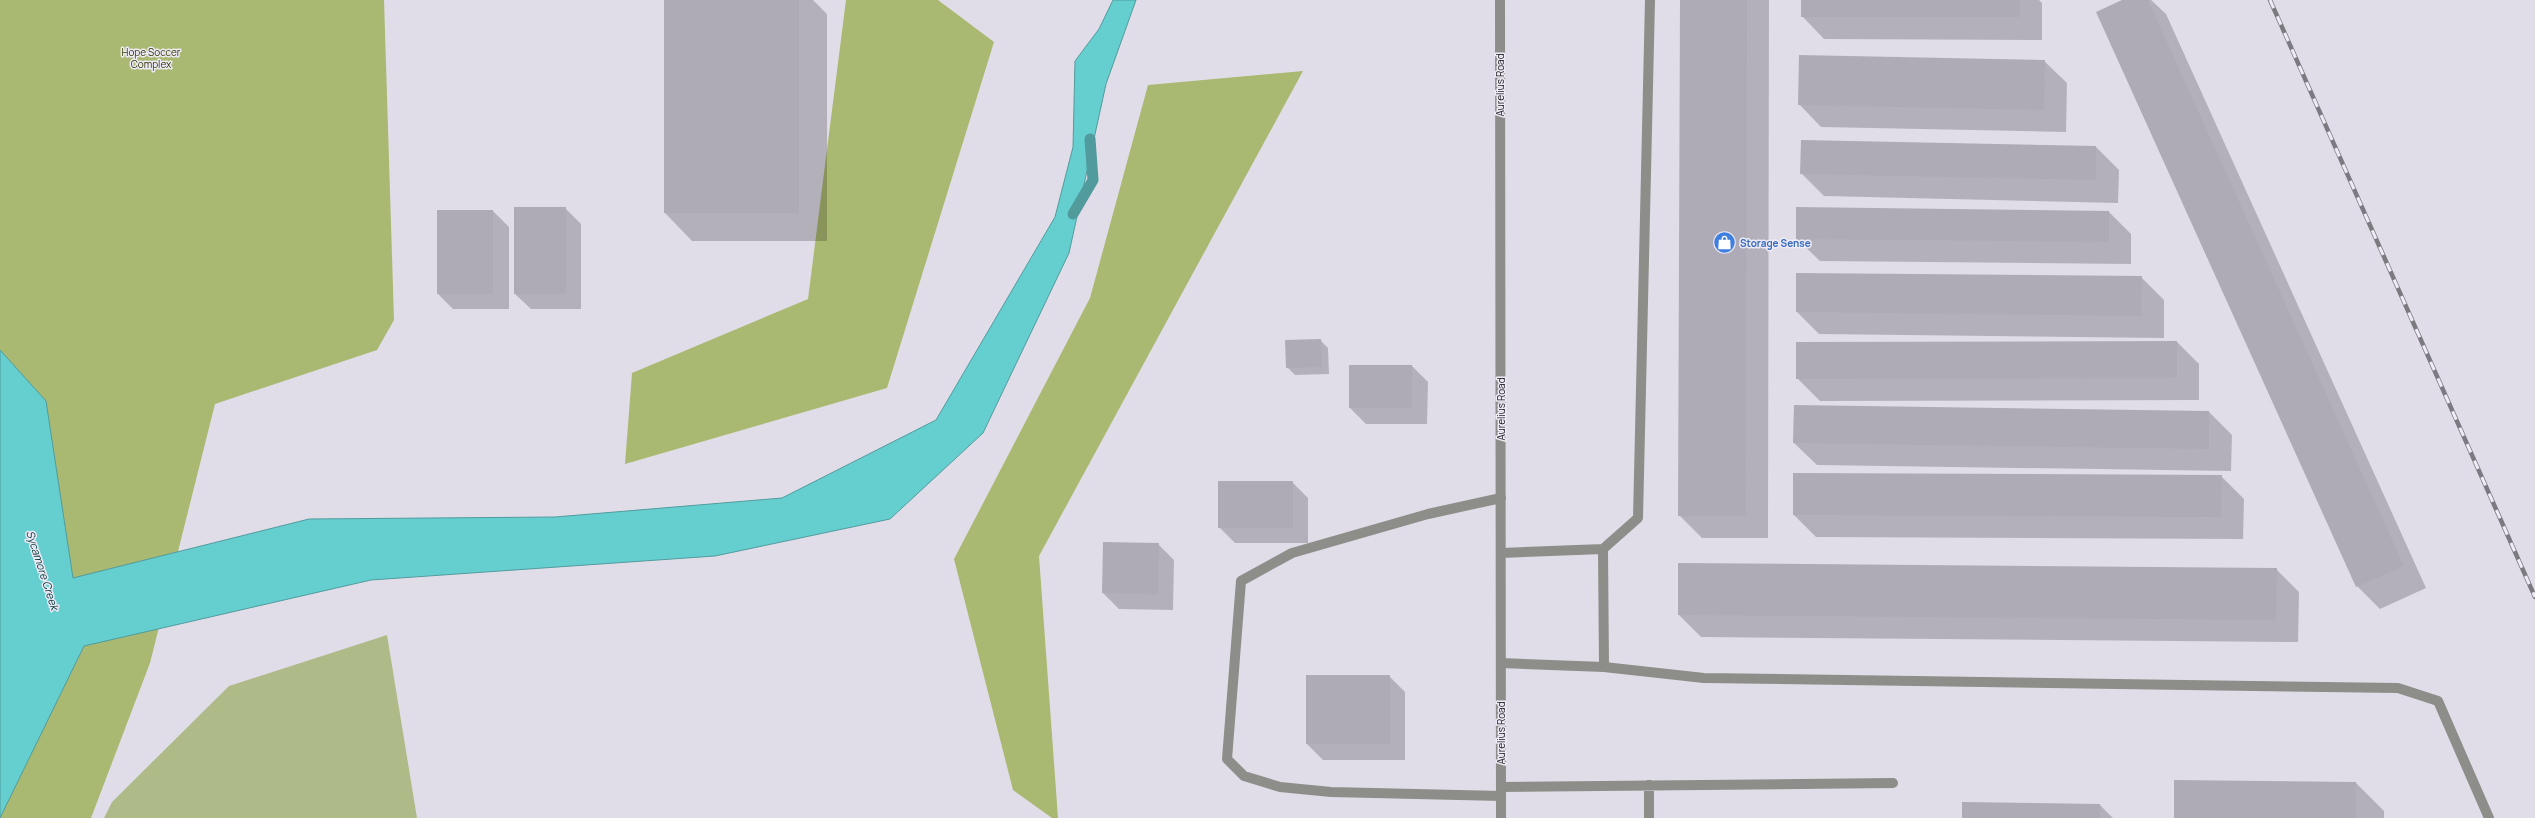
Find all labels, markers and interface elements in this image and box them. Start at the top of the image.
park label: Hope Soccer Complex [122,45,181,71]
street label: Aurelius Road [1493,53,1507,117]
shop icon: Storage Sense [1711,230,1737,256]
place label: Storage Sense [1740,236,1811,250]
street label: Aurelius Road [1494,377,1508,441]
water label: Sycamore Creek [23,528,63,613]
street label: Aurelius Road [1494,701,1508,765]

